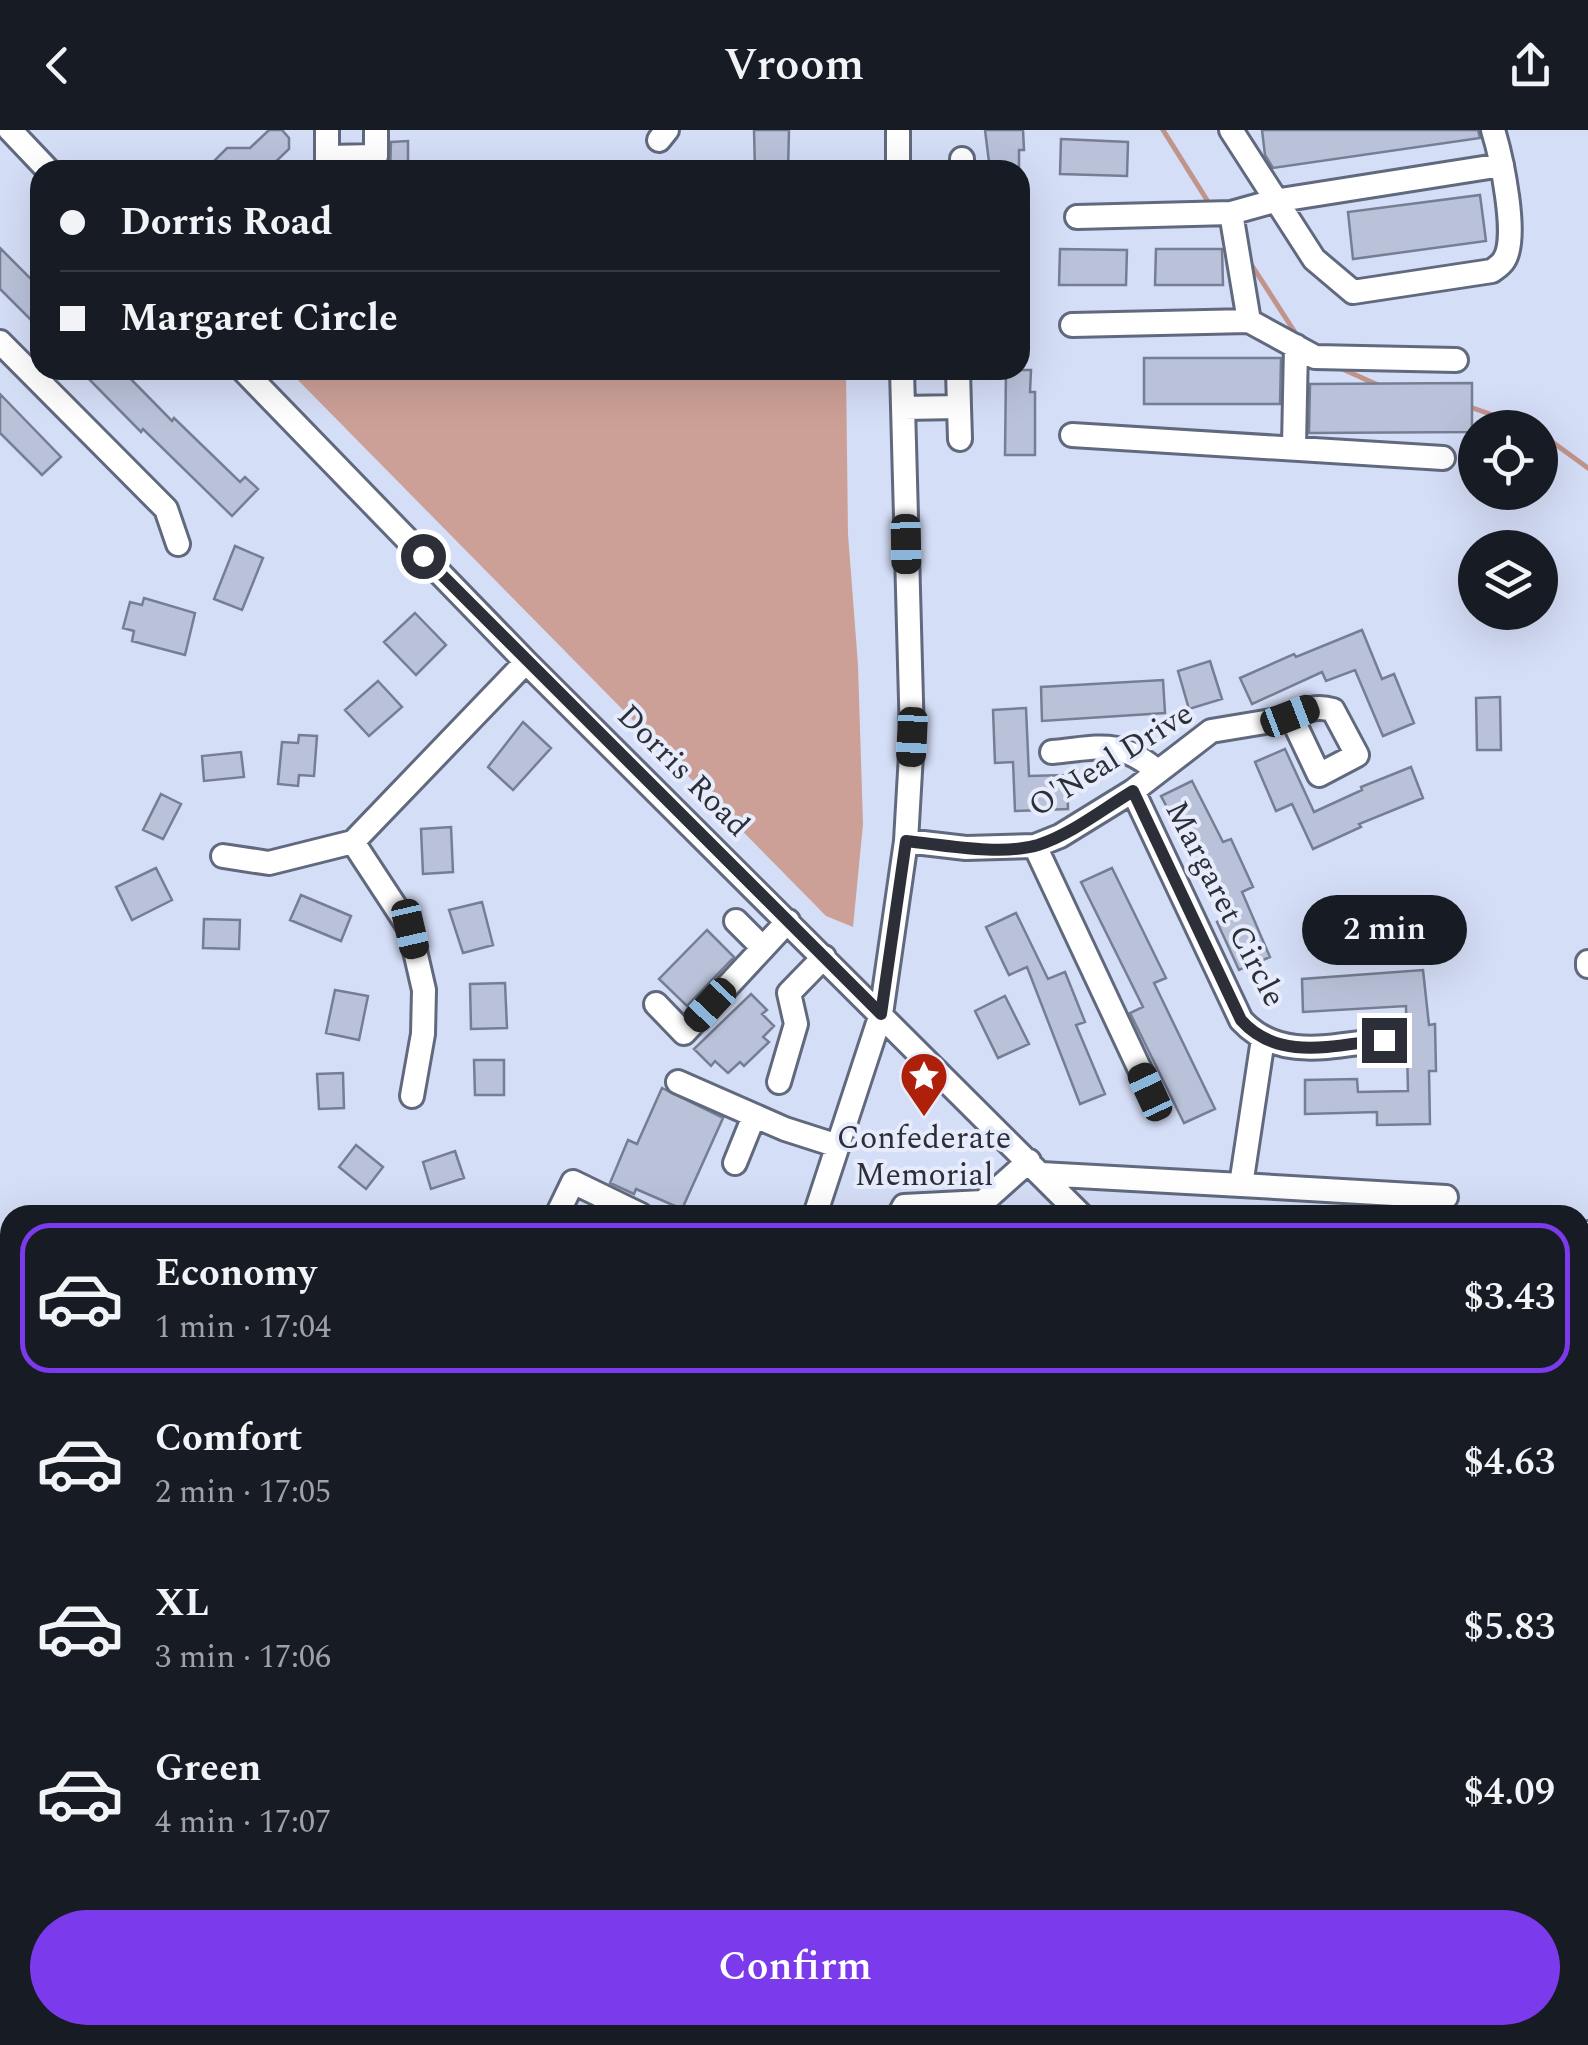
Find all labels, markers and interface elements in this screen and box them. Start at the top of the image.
text: Vroom [724,31,864,100]
icon: back [30,38,85,93]
icon: share [1503,38,1558,93]
text: Dorris Road [120,194,333,252]
text: Margaret Circle [120,290,398,348]
map controls [1458,410,1558,630]
button: locate [1458,410,1558,510]
car [890,514,922,574]
button: layers [1458,530,1558,630]
route start [401,534,446,579]
street label: O'Neal Drive [1019,690,1203,830]
car [1257,691,1323,741]
street label: Dorris Road [605,693,761,849]
car [895,706,929,768]
street label: Margaret Circle [1152,792,1298,1016]
callout: 2 min [1302,895,1466,965]
car [389,896,431,962]
text: 2 min [1343,905,1426,954]
car [679,973,741,1037]
route end [1362,1018,1407,1063]
place icon: Confederate Memorial [898,1050,950,1118]
car [1124,1058,1176,1126]
place label: Confederate Memorial [837,1114,1011,1200]
text: Economy [155,1245,316,1303]
icon: car [35,1253,125,1343]
text: $3.43 [1464,1269,1555,1327]
text: 1 min · 17:04 [155,1303,331,1352]
text: Comfort [155,1410,302,1468]
icon: car [35,1418,125,1508]
text: $4.63 [1464,1434,1555,1492]
text: 2 min · 17:05 [155,1468,331,1517]
text: XL [155,1575,209,1633]
icon: car [35,1583,125,1673]
text: $5.83 [1464,1599,1555,1657]
text: 3 min · 17:06 [155,1633,331,1682]
text: Green [155,1740,262,1798]
icon: car [35,1748,125,1838]
text: $4.09 [1464,1764,1555,1822]
text: 4 min · 17:07 [155,1798,331,1847]
button: Confirm [30,1910,1560,2025]

